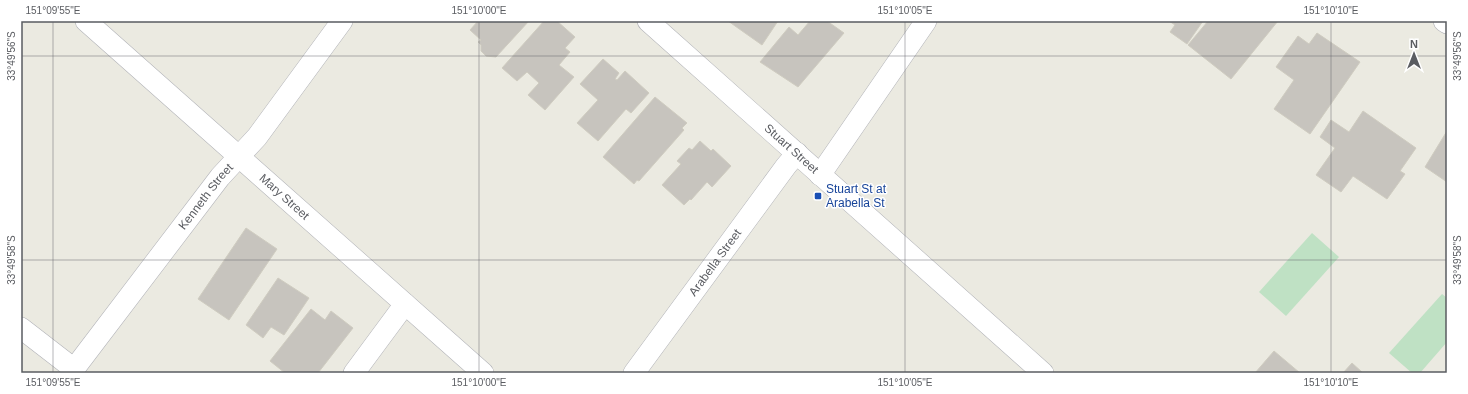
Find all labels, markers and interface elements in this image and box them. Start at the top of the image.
text: 151°09'55"E [25,5,81,16]
text: 151°10'00"E [451,5,507,16]
text: 151°10'05"E [877,5,933,16]
text: 151°10'10"E [1303,5,1359,16]
text: 33°49'56"S [6,31,17,81]
text: 33°49'56"S [1452,31,1463,81]
north arrow [1394,34,1434,74]
text: N [1410,38,1418,50]
street label: Stuart Street [761,121,822,177]
street label: Kenneth Street [176,160,236,232]
street label: Mary Street [256,171,313,223]
place label: Stuart St at Arabella St [826,182,887,210]
marker: Stuart St at Arabella St [813,191,823,201]
street label: Arabella Street [686,226,745,299]
text: 33°49'58"S [6,235,17,285]
text: 33°49'58"S [1452,235,1463,285]
text: 151°09'55"E [25,377,81,388]
text: 151°10'00"E [451,377,507,388]
text: 151°10'05"E [877,377,933,388]
text: 151°10'10"E [1303,377,1359,388]

